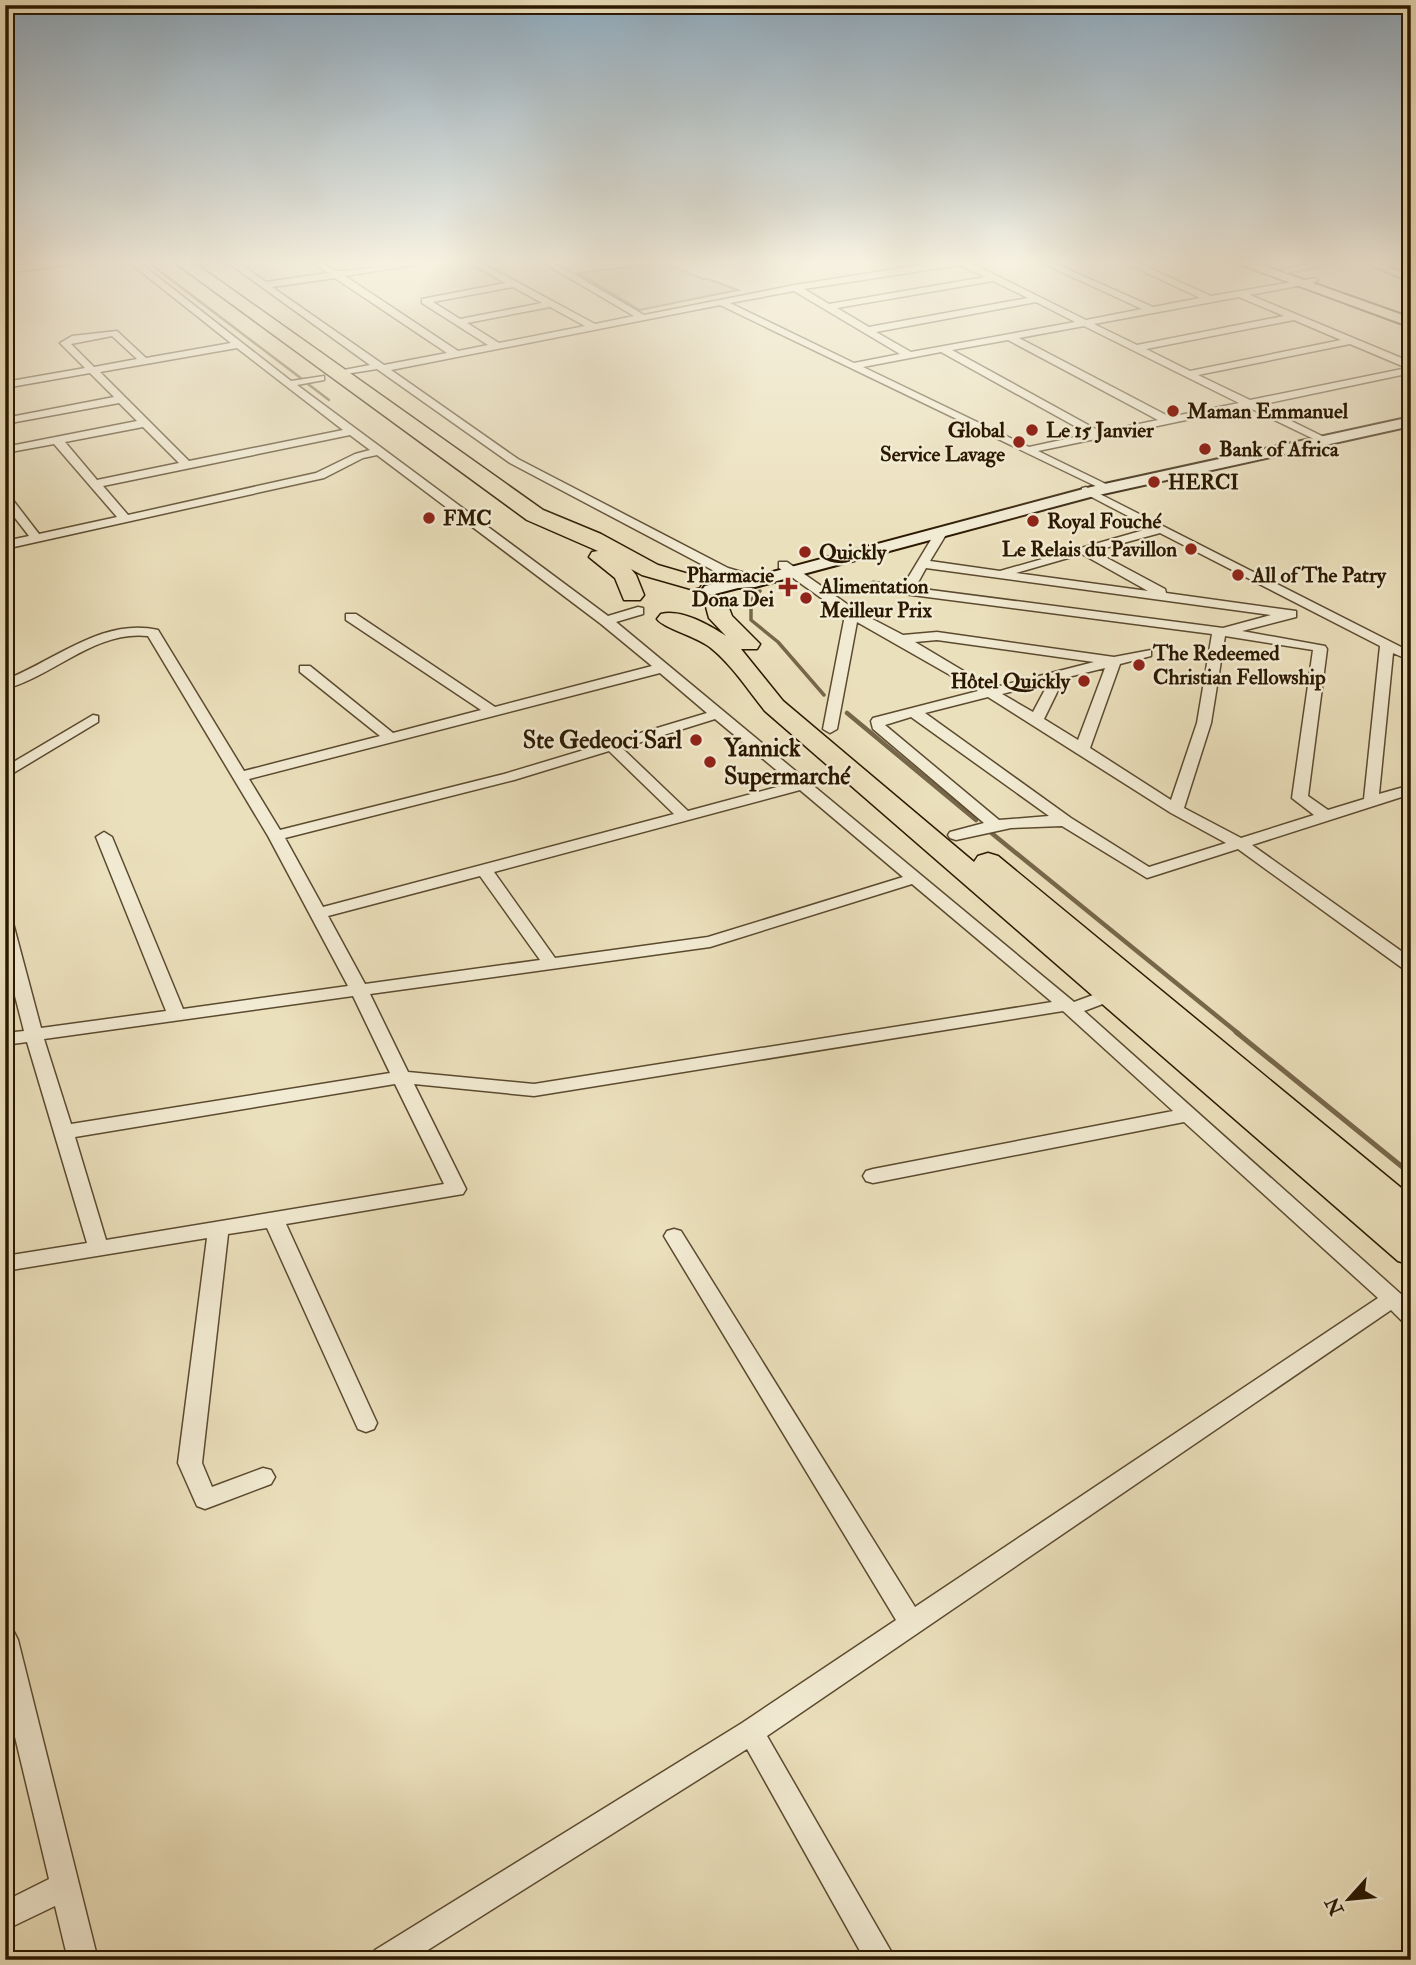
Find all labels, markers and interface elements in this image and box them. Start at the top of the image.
place label: Maman Emmanuel [1186,398,1349,425]
marker: Maman Emmanuel [1165,403,1181,419]
place label: Global Service Lavage [880,417,1006,468]
place label: Le 15 Janvier [1046,417,1155,444]
marker: Le 15 Janvier [1024,422,1040,438]
marker: Global Service Lavage [1011,434,1027,450]
place label: Bank of Africa [1219,436,1340,463]
marker: Bank of Africa [1197,441,1213,457]
place label: HERCI [1168,469,1239,496]
marker: HERCI [1146,474,1162,490]
place label: FMC [443,505,492,532]
place label: Royal Fouché [1047,508,1163,535]
marker: FMC [421,510,437,526]
marker: Royal Fouché [1025,513,1041,529]
place label: Le Relais du Pavillon [1002,536,1177,563]
place label: Quickly [819,539,887,566]
marker: Le Relais du Pavillon [1183,541,1199,557]
marker: Quickly [797,544,813,560]
place label: Pharmacie Dona Dei [687,562,774,613]
place label: All of The Patry [1251,562,1387,589]
marker: All of The Patry [1230,567,1246,583]
place label: Alimentation Meilleur Prix [819,573,932,624]
marker: Pharmacie Dona Dei [780,579,796,595]
marker: Alimentation Meilleur Prix [798,590,814,606]
place label: The Redeemed Christian Fellowship [1152,640,1326,691]
marker: The Redeemed Christian Fellowship [1131,657,1147,673]
place label: Hôtel Quickly [950,668,1071,695]
marker: Hôtel Quickly [1076,673,1092,689]
place label: Ste Gedeoci Sarl [523,725,683,756]
marker: Ste Gedeoci Sarl [688,732,704,748]
place label: Yannick Supermarché [723,733,851,792]
marker: Yannick Supermarché [702,754,718,770]
north arrow [1314,1864,1384,1934]
text: N [1320,1892,1350,1920]

